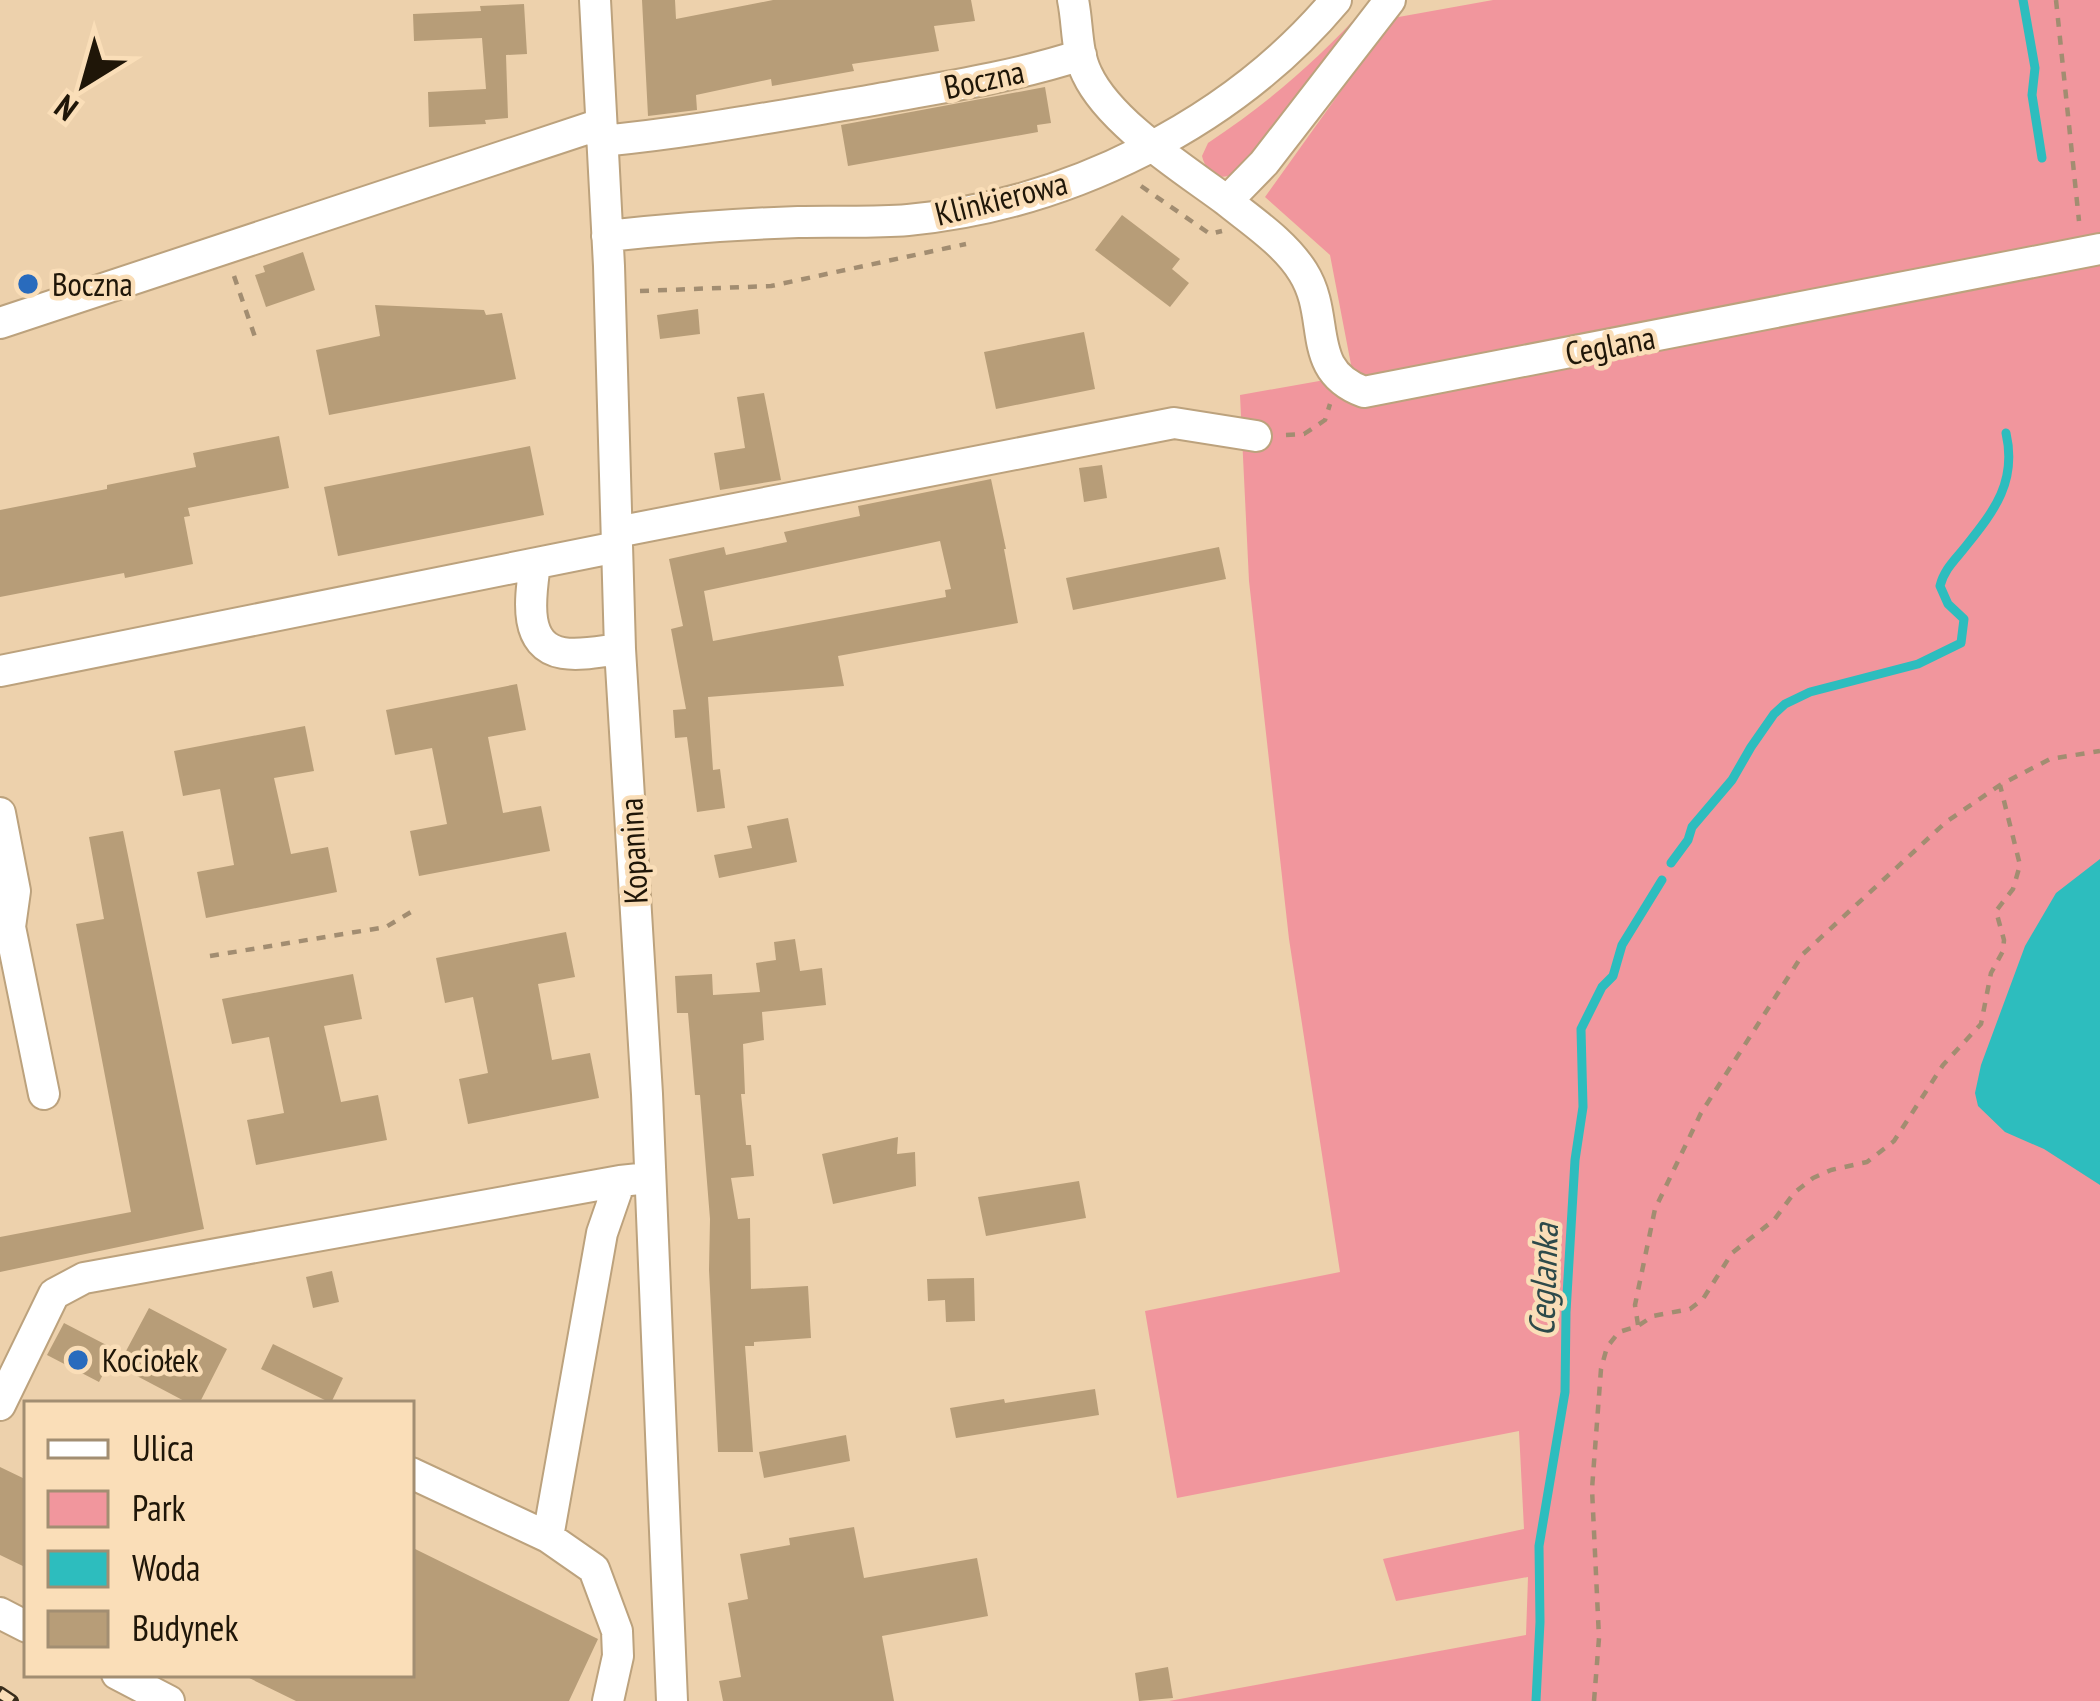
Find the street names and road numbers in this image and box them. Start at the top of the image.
street label: Boczna [940,49,1028,108]
street label: Klinkierowa [930,160,1072,235]
street label: Ceglana [1561,315,1658,374]
street label: Kopanina [608,797,657,905]

